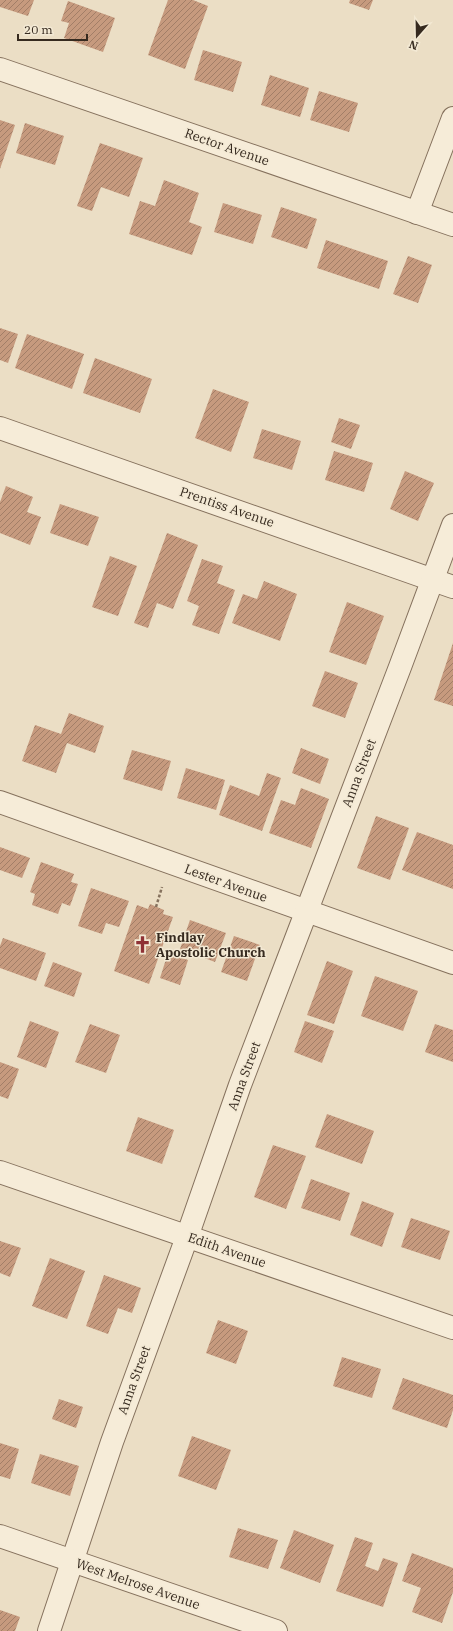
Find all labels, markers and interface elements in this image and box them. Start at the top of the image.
scale bar [18,16,87,42]
north arrow [397,16,437,56]
text: 20 m [24,22,53,37]
text: N [407,37,420,53]
street label: Rector Avenue [182,125,272,169]
street label: Prentiss Avenue [177,483,277,531]
street label: Anna Street [338,736,380,810]
street label: Lester Avenue [182,860,270,906]
place label: Findlay Apostolic Church [156,929,266,961]
church icon: Findlay Apostolic Church [133,934,153,954]
street label: Anna Street [224,1039,264,1113]
street label: Edith Avenue [186,1229,268,1271]
street label: Anna Street [114,1343,154,1417]
street label: West Melrose Avenue [74,1555,202,1613]

